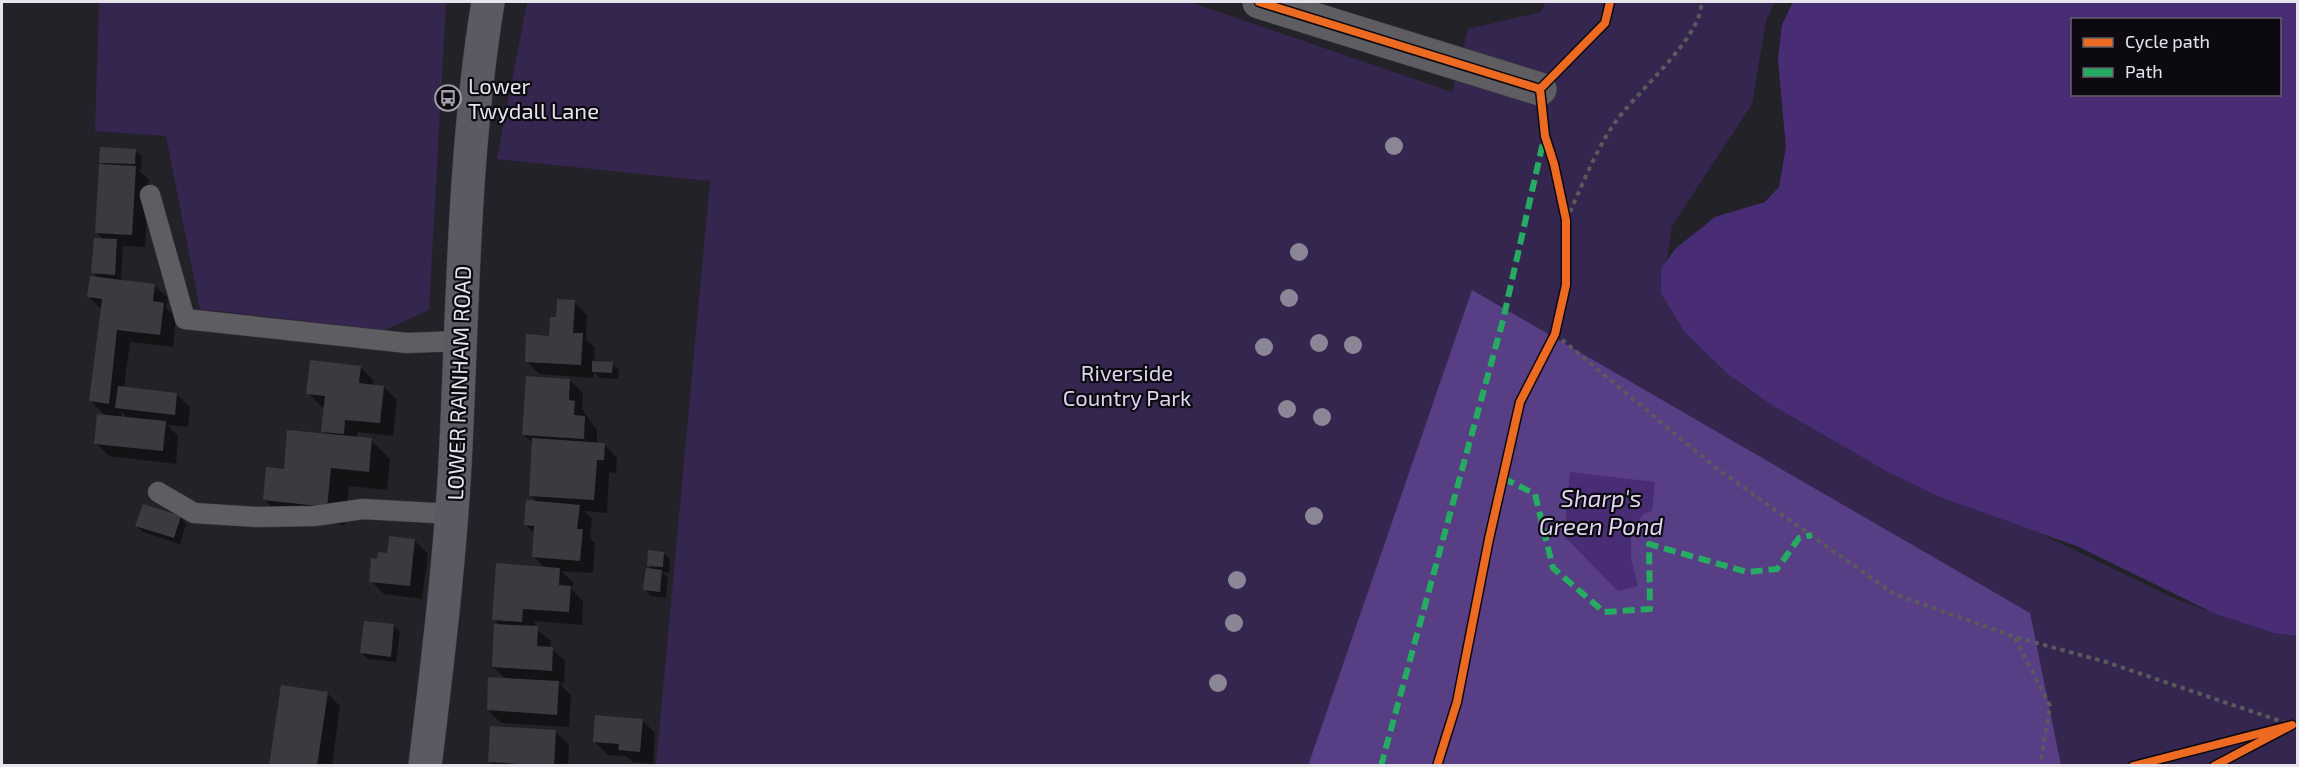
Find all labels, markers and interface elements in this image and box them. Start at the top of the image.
legend [2071,18,2281,96]
text: Cycle path [2125,30,2210,52]
text: Path [2125,60,2163,82]
place label: Lower Twydall Lane [468,72,599,123]
bus stop icon: Lower Twydall Lane [433,83,463,113]
street label: LOWER RAINHAM ROAD [441,265,475,501]
park label: Riverside Country Park [1063,359,1191,410]
water label: Sharp's Green Pond [1539,483,1664,540]

